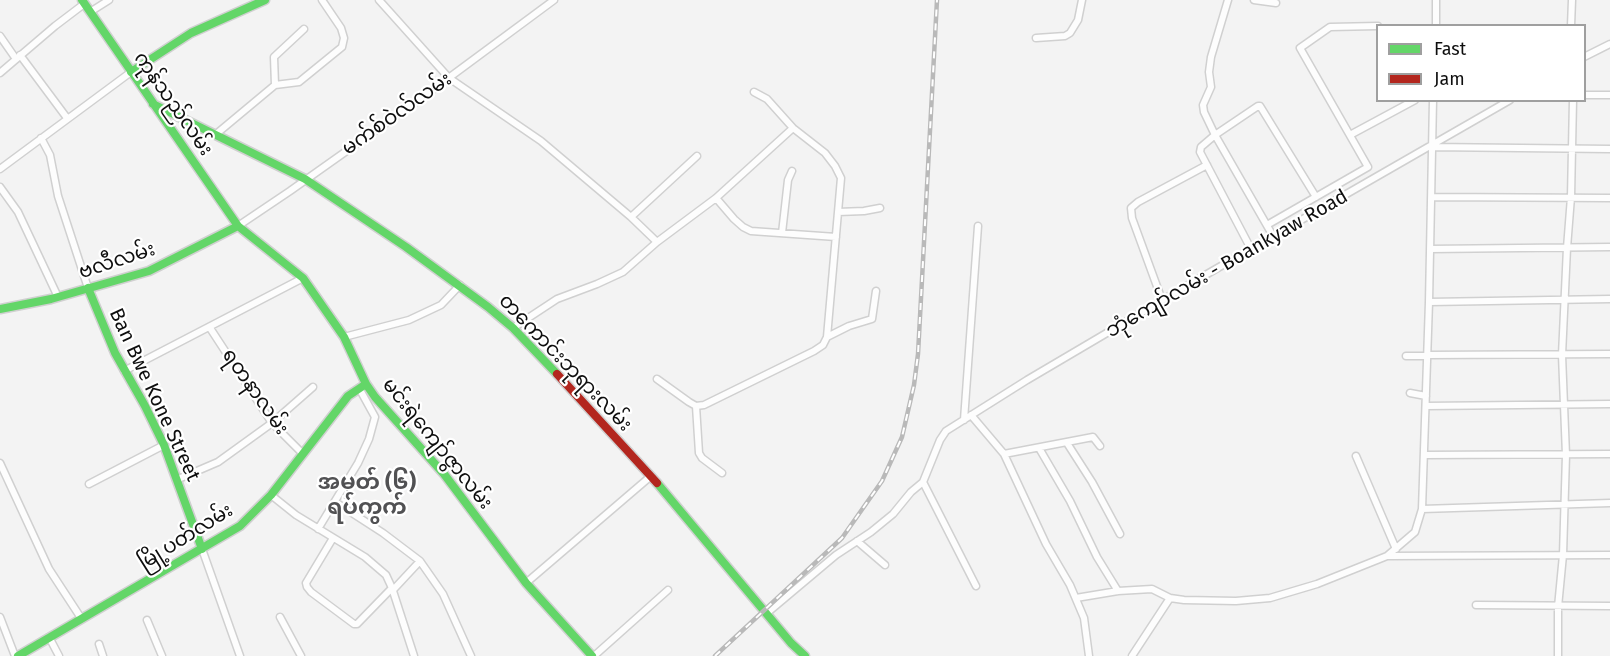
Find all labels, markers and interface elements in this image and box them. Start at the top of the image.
legend [1376,24,1586,102]
text: Fast [1434,38,1466,60]
street label: ကုန်သည်လမ်း [128,47,218,161]
street label: မက်စ်ဝဲလ်လမ်း [338,67,456,161]
text: Jam [1434,68,1465,90]
street label: ဘုံကျော်လမ်း - Boankyaw Road [1102,185,1352,343]
street label: ဗလီလမ်း [76,237,158,285]
street label: တကောင်းဘုရားလမ်း [493,289,637,437]
street label: Ban Bwe Kone Street [103,305,205,485]
street label: ရတနာလမ်း [217,344,293,440]
street label: မင်းရဲကျော်ဇွာလမ်း [377,373,497,515]
district label: အမှတ် (၆) ရပ်ကွက် [318,470,416,522]
street label: မြို့ပတ်လမ်း [135,499,237,575]

